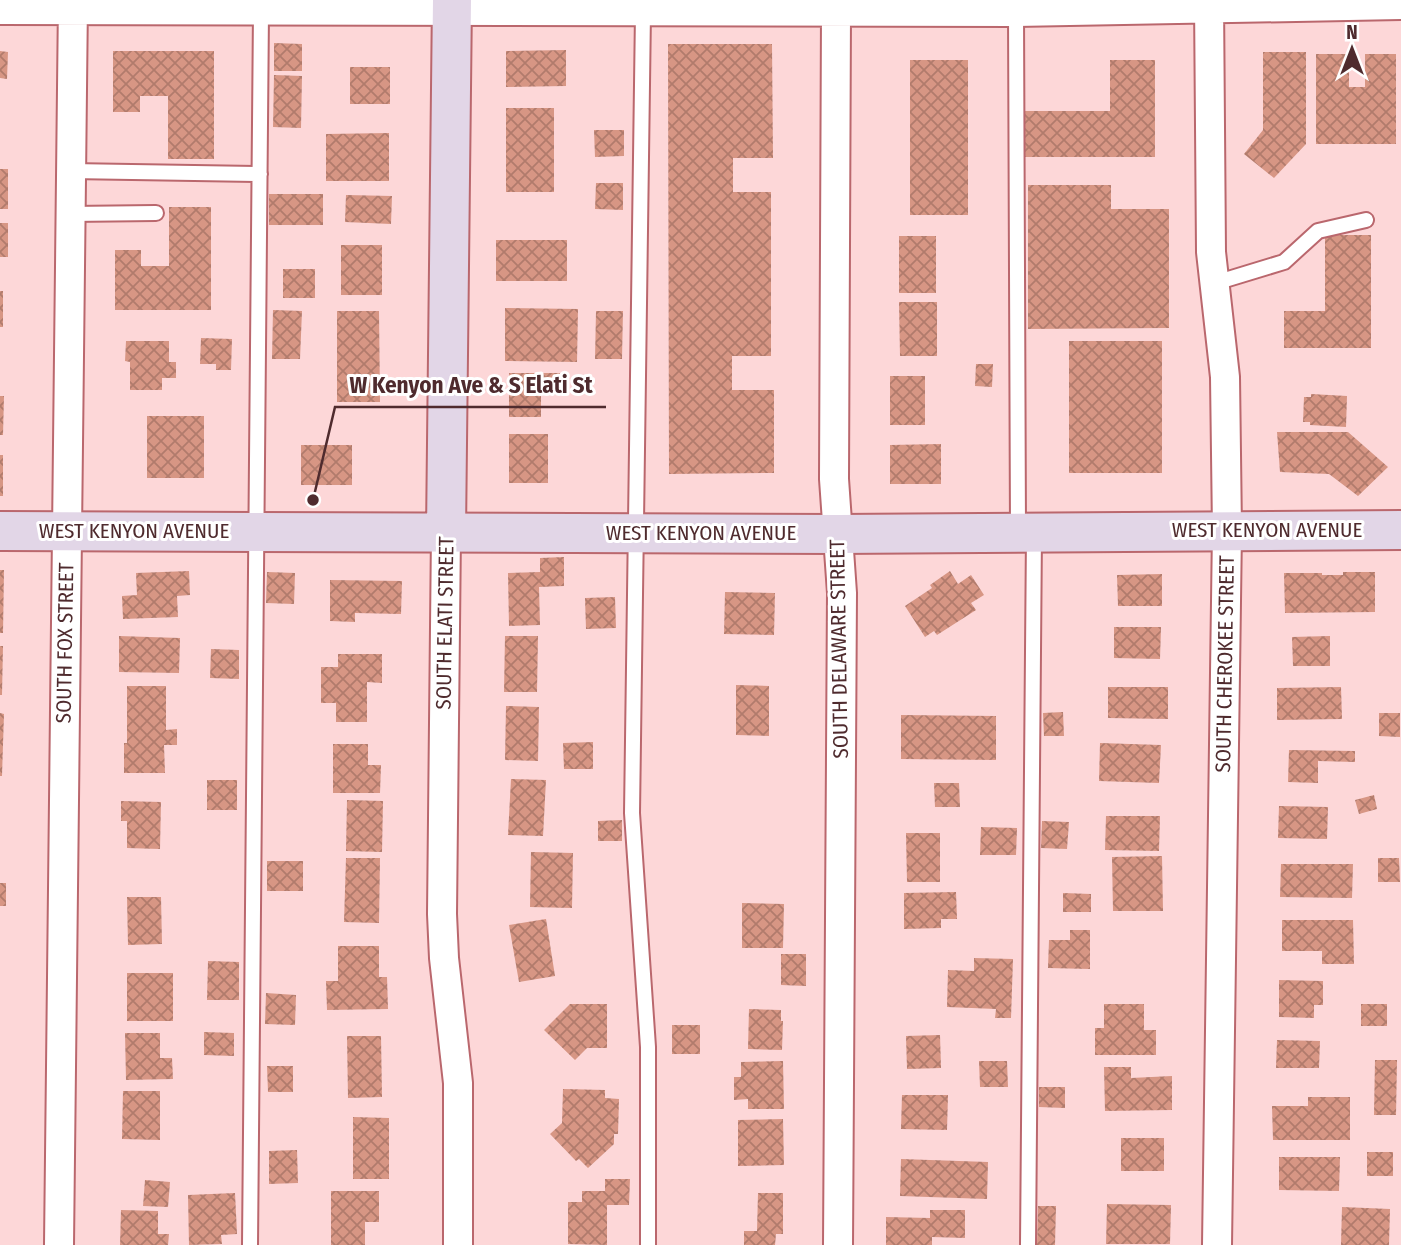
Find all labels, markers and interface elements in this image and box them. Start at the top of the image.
north arrow [1317,14,1387,84]
text: N [1346,21,1358,44]
callout: W Kenyon Ave & S Elati St [335,363,606,407]
text: W Kenyon Ave & S Elati St [349,371,593,399]
street label: WEST KENYON AVENUE [1172,517,1362,543]
street label: WEST KENYON AVENUE [39,518,229,544]
street label: WEST KENYON AVENUE [606,520,796,546]
street label: SOUTH ELATI STREET [430,536,460,710]
street label: SOUTH DELAWARE STREET [824,539,854,759]
street label: SOUTH CHEROKEE STREET [1210,555,1240,773]
street label: SOUTH FOX STREET [51,562,79,724]

